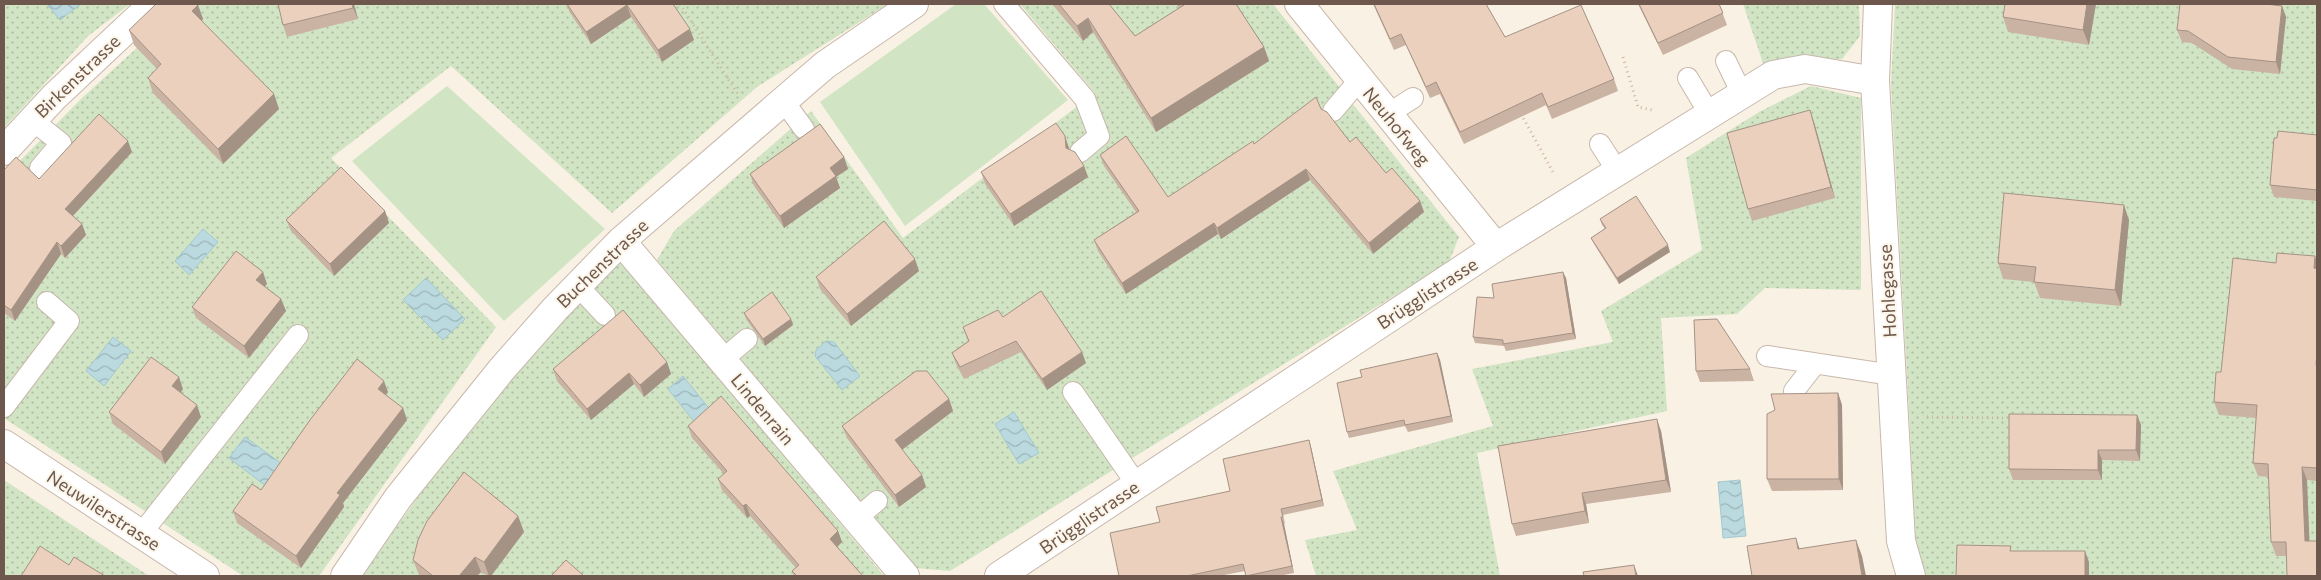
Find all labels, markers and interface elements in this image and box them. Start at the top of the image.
street label: Birkenstrasse [30,30,124,122]
street label: Neuhofweg [1359,82,1435,170]
street label: Buchenstrasse [552,214,652,312]
street label: Hohlegasse [1874,244,1900,338]
street label: Brügglistrasse [1373,252,1481,334]
street label: Lindenrain [727,369,799,449]
street label: Neuwilerstrasse [43,465,165,555]
street label: Brügglistrasse [1035,476,1143,558]

